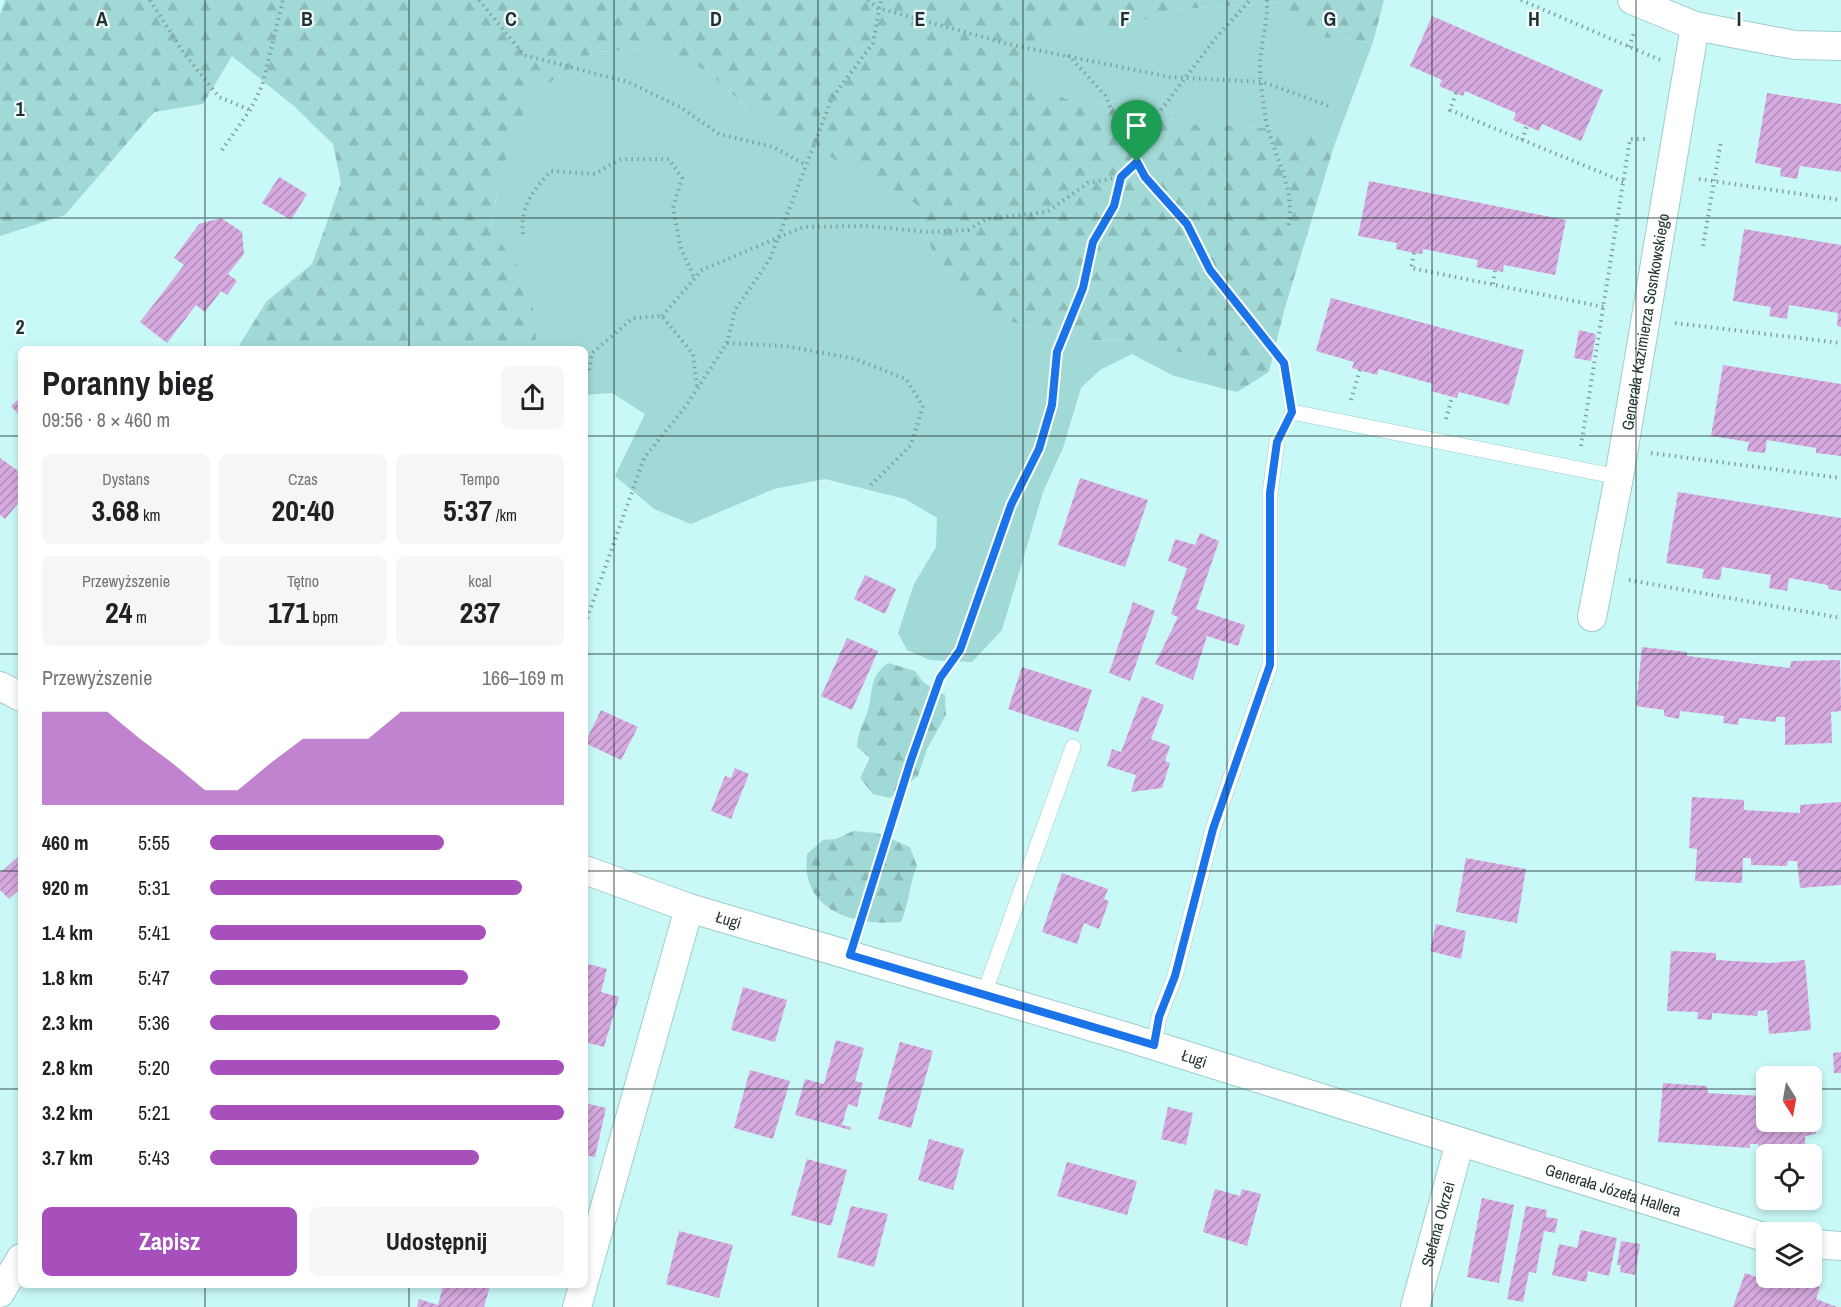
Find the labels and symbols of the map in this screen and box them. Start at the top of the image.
text: A [96,5,108,32]
text: B [301,5,313,32]
text: C [505,5,517,32]
text: D [710,5,722,32]
text: E [915,5,926,32]
text: F [1120,5,1130,32]
text: G [1324,5,1336,32]
text: H [1528,5,1540,32]
text: I [1737,5,1741,32]
text: 1 [15,95,25,122]
pin [1111,100,1162,162]
street label: Generała Kazimierza Sosnkowskiego [1616,212,1674,432]
text: 2 [15,313,25,340]
street label: Ługi [713,906,744,934]
street label: Ługi [1179,1044,1210,1072]
north arrow [1756,1066,1822,1132]
street label: Generała Józefa Hallera [1542,1158,1685,1222]
street label: Stefana Okrzei [1415,1179,1460,1269]

